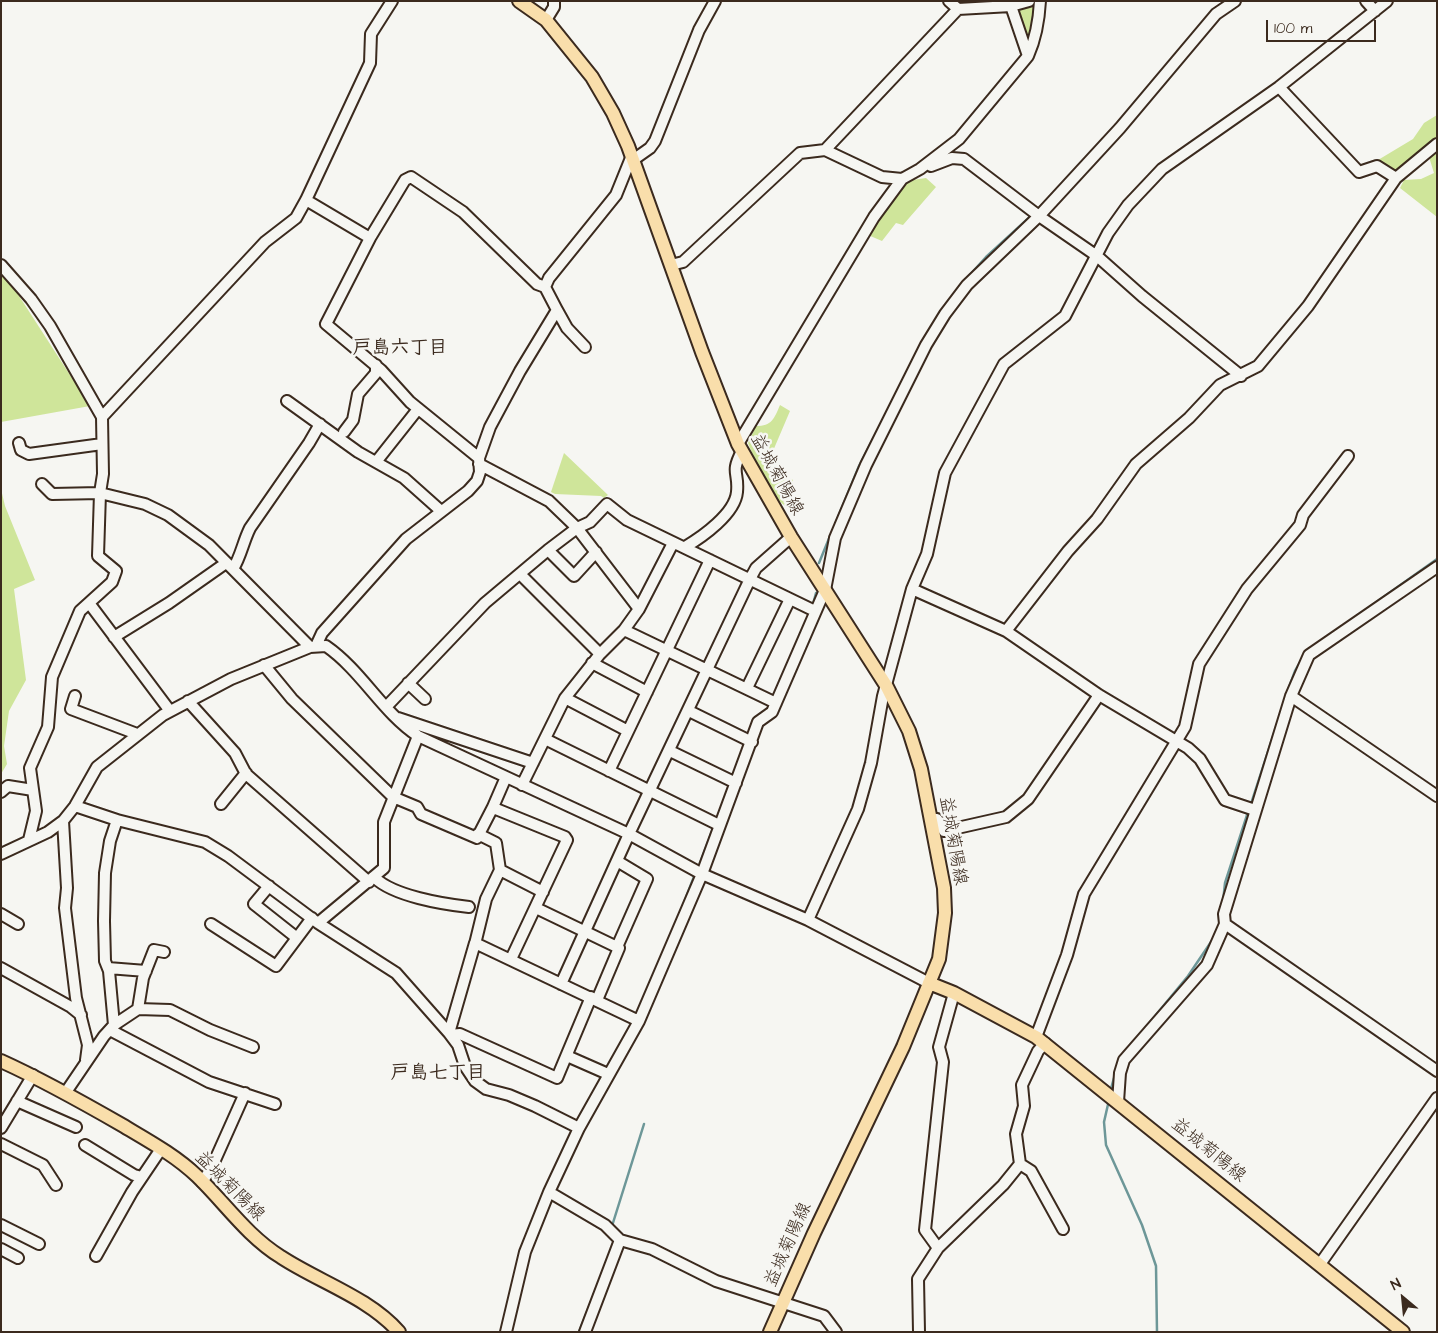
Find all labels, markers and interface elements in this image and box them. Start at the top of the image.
scale bar [1268,10,1378,42]
text: 100 m [1274,18,1313,39]
district label: 戸島六丁目 [353,338,447,360]
street label: 益城菊陽線 [745,430,807,520]
street label: 益城菊陽線 [934,795,970,887]
district label: 戸島七丁目 [391,1063,485,1085]
street label: 益城菊陽線 [1166,1114,1250,1188]
street label: 益城菊陽線 [190,1148,268,1226]
street label: 益城菊陽線 [761,1199,817,1291]
north arrow [1378,1273,1428,1323]
text: N [1387,1274,1405,1296]

